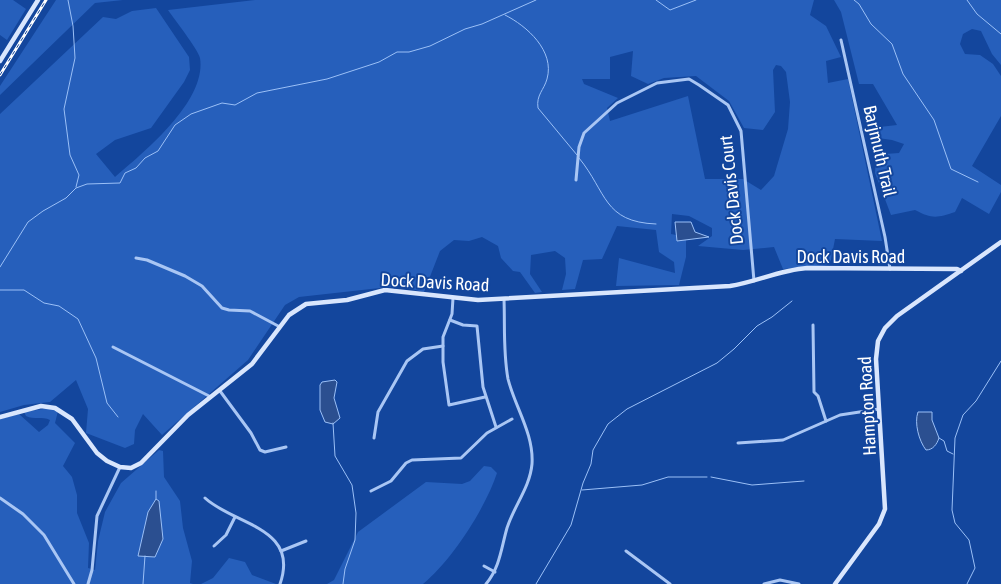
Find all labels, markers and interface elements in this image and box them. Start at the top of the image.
street label: Barjmuth Trail [859,103,901,199]
street label: Dock Davis Court [715,134,747,246]
street label: Dock Davis Road [797,246,905,267]
street label: Dock Davis Road [380,269,490,295]
street label: Hampton Road [854,356,880,456]

